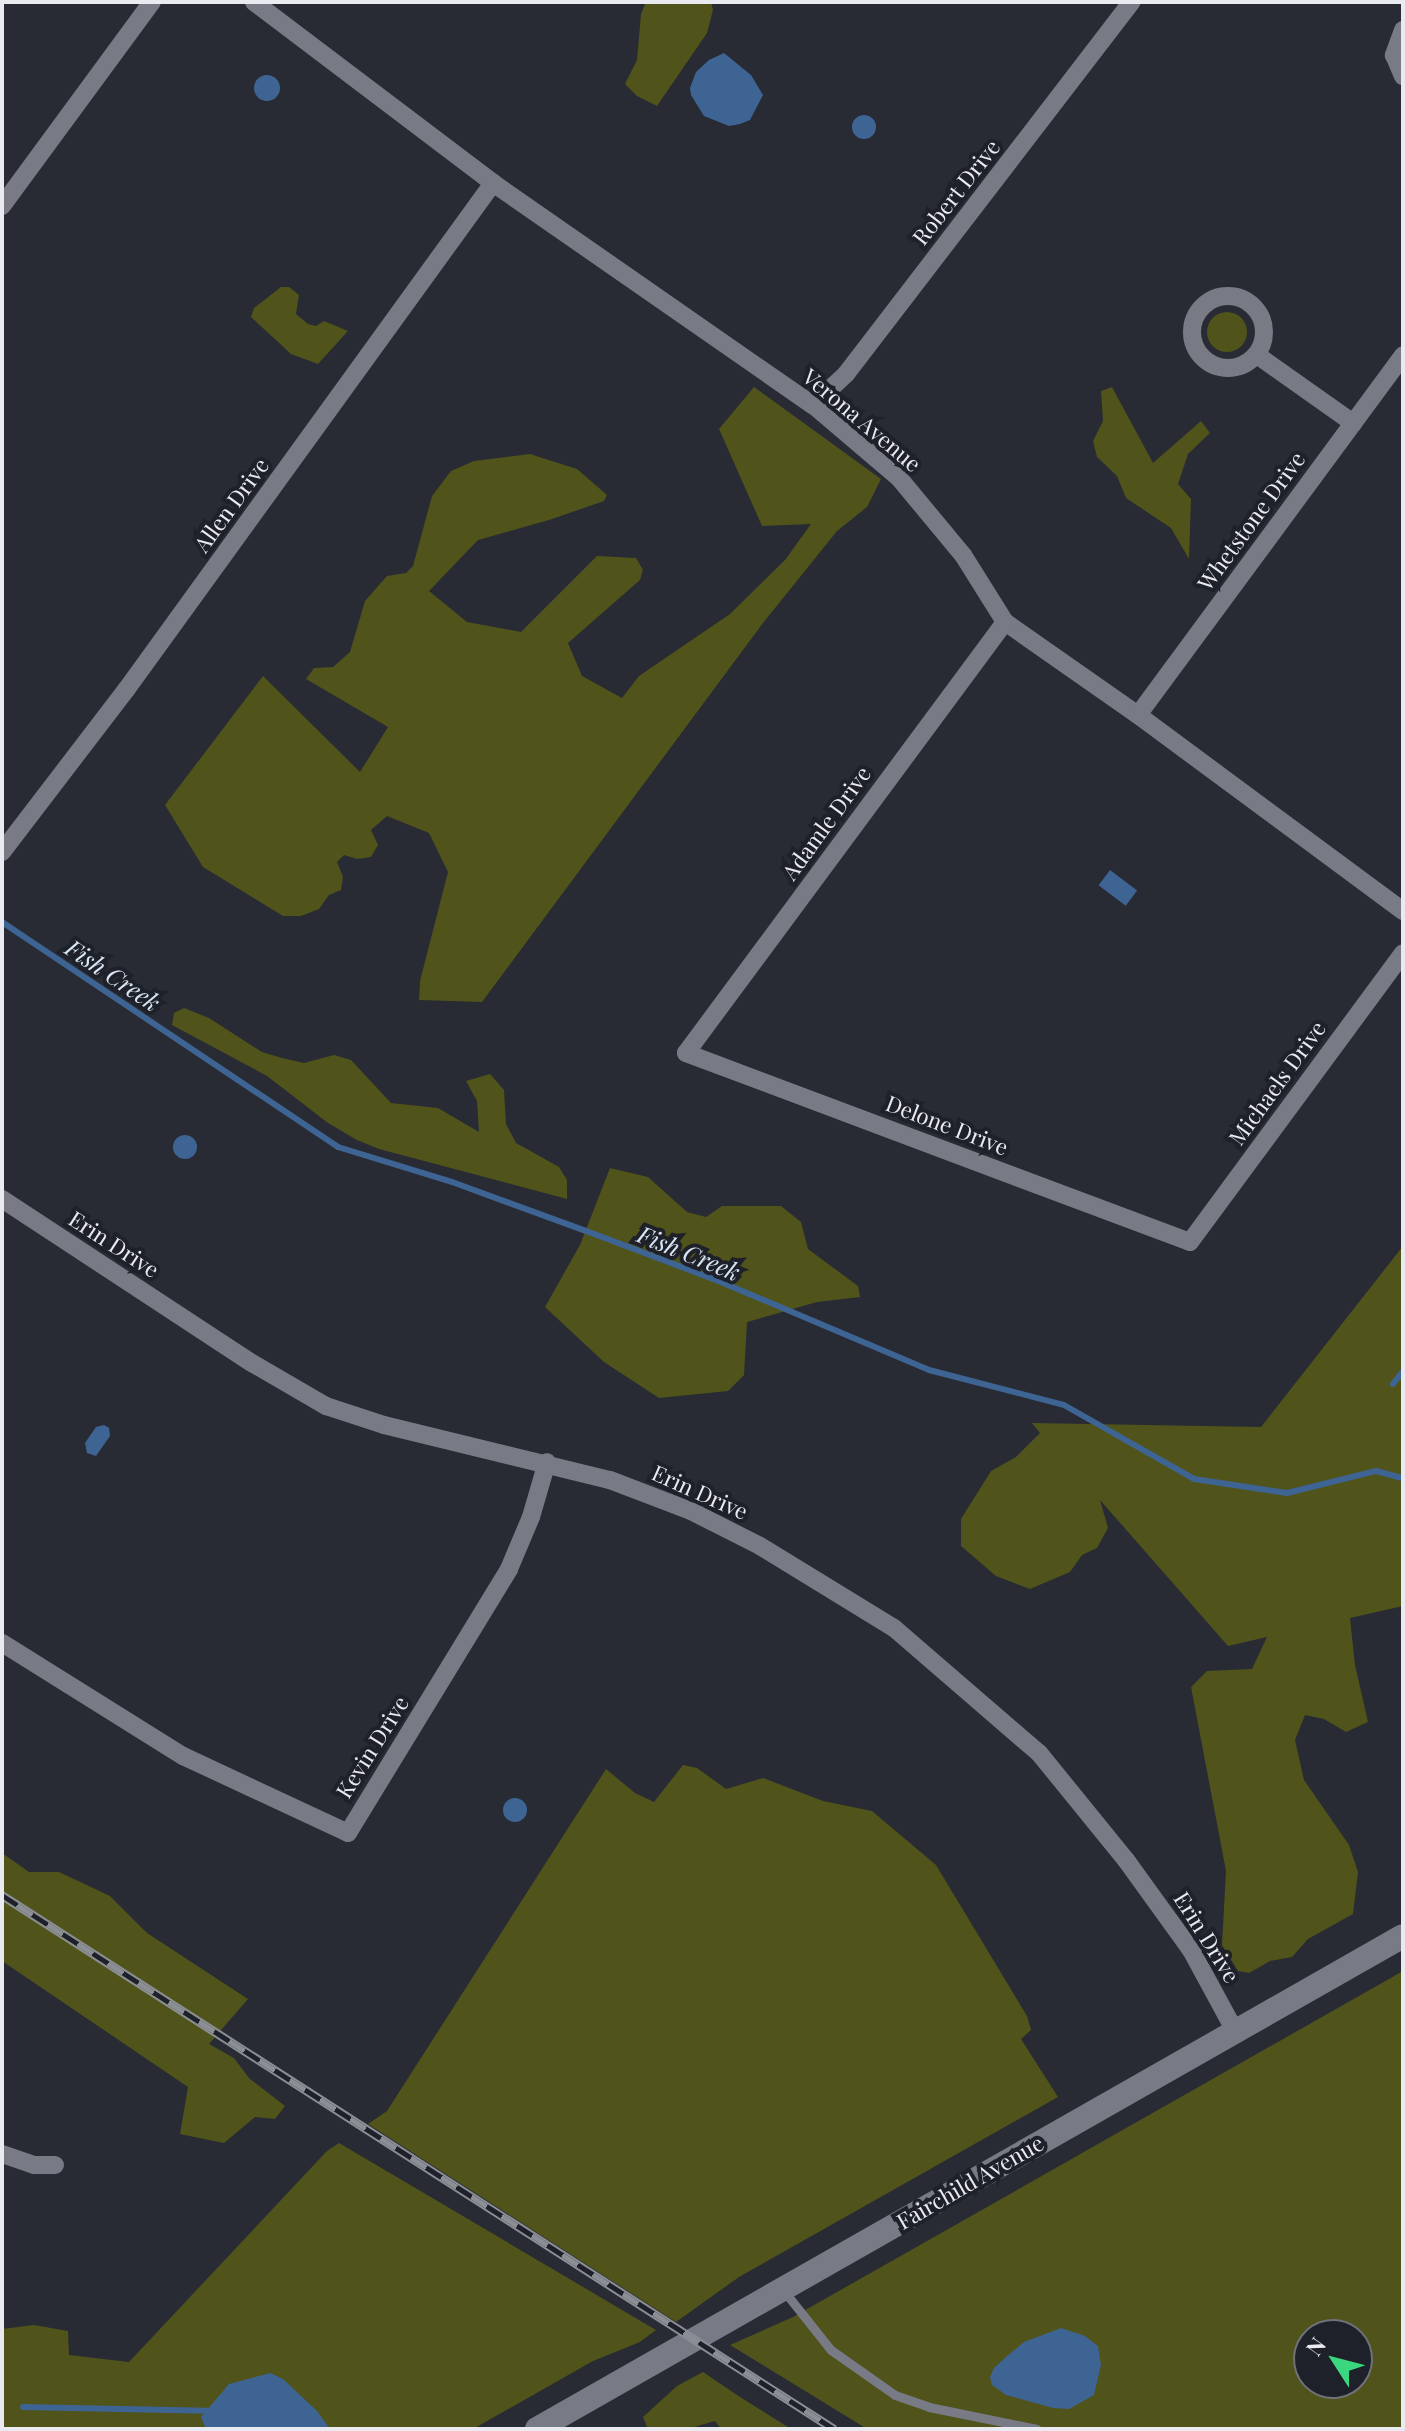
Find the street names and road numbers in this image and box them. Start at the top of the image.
street label: Robert Drive [907,134,1005,250]
street label: Verona Avenue [797,363,927,477]
street label: Whetstone Drive [1192,447,1310,595]
street label: Allen Drive [188,453,274,557]
street label: Adamle Drive [776,761,876,885]
street label: Michaels Drive [1223,1016,1331,1150]
street label: Delone Drive [882,1090,1012,1160]
street label: Erin Drive [64,1205,164,1283]
street label: Erin Drive [648,1459,752,1525]
street label: Kevin Drive [330,1691,414,1803]
street label: Erin Drive [1169,1887,1245,1987]
street label: Fairchild Avenue [892,2129,1048,2235]

